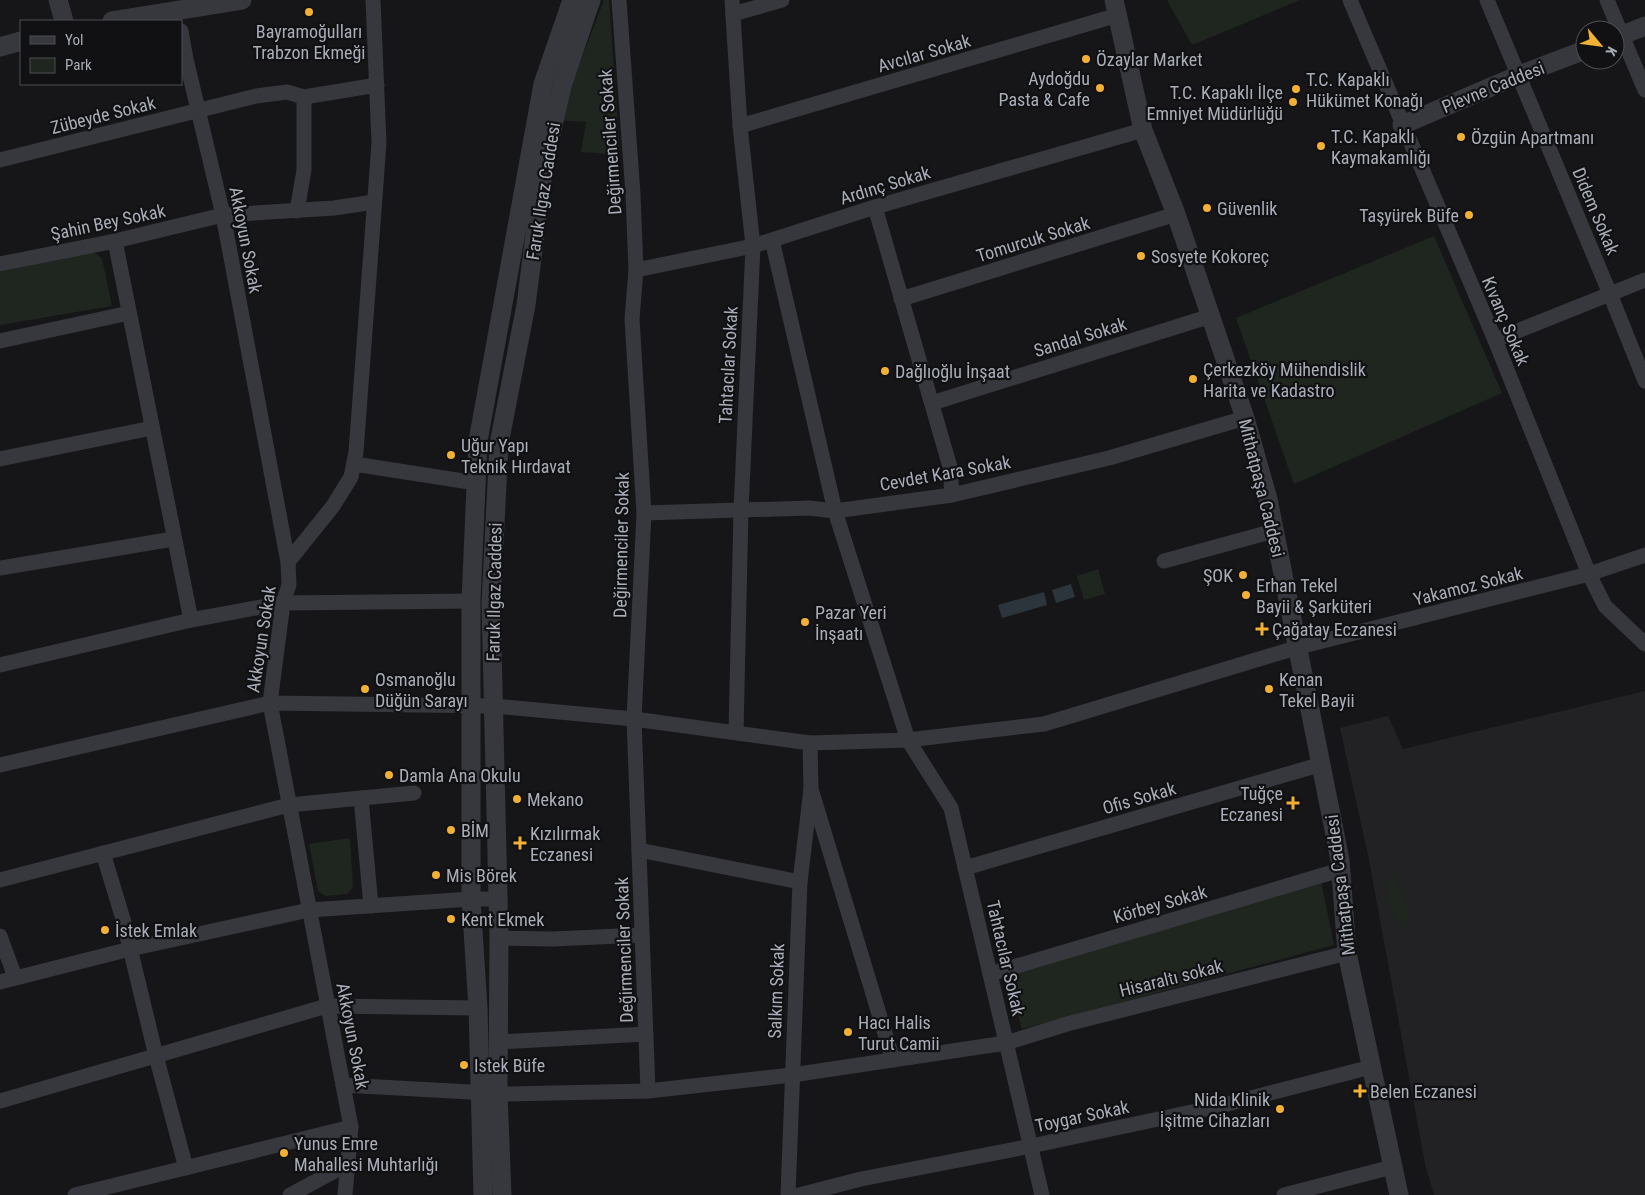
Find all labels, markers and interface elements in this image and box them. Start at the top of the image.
marker: Bayramoğulları Trabzon Ekmeği [303,6,315,18]
legend [20,20,182,85]
north arrow [1575,20,1625,70]
place label: Bayramoğulları Trabzon Ekmeği [253,21,365,63]
street label: Avcılar Sokak [875,30,973,76]
text: Yol [65,31,83,49]
text: K [1602,44,1620,59]
place label: Özaylar Market [1096,49,1202,70]
marker: Özaylar Market [1080,53,1092,65]
text: Park [65,56,92,74]
street label: Plevne Caddesi [1439,57,1547,117]
place label: Aydoğdu Pasta & Cafe [999,68,1090,110]
street label: Değirmenciler Sokak [594,69,626,215]
place label: T.C. Kapaklı Hükümet Konağı [1306,69,1423,111]
marker: Aydoğdu Pasta & Cafe [1094,82,1106,94]
place label: T.C. Kapaklı İlçe Emniyet Müdürlüğü [1147,82,1283,124]
marker: T.C. Kapaklı Hükümet Konağı [1290,83,1302,95]
street label: Zübeyde Sokak [48,92,158,138]
marker: T.C. Kapaklı İlçe Emniyet Müdürlüğü [1287,96,1299,108]
street label: Faruk Ilgaz Caddesi [522,121,564,261]
place label: T.C. Kapaklı Kaymakamlığı [1331,126,1431,168]
place label: Özgün Apartmanı [1471,127,1594,148]
marker: Özgün Apartmanı [1455,131,1467,143]
marker: T.C. Kapaklı Kaymakamlığı [1315,140,1327,152]
street label: Ardınç Sokak [837,161,933,209]
street label: Didem Sokak [1568,164,1624,258]
street label: Akkoyun Sokak [225,185,267,295]
place label: Güvenlik [1217,198,1277,219]
street label: Şahin Bey Sokak [49,200,167,244]
marker: Güvenlik [1201,202,1213,214]
place label: Taşyürek Büfe [1359,205,1459,226]
marker: Taşyürek Büfe [1463,209,1475,221]
street label: Tomurcuk Sokak [974,212,1092,266]
place label: Sosyete Kokoreç [1151,246,1269,267]
marker: Sosyete Kokoreç [1135,250,1147,262]
street label: Kıvanç Sokak [1478,273,1534,369]
street label: Tahtacılar Sokak [714,306,742,424]
street label: Sandal Sokak [1031,313,1129,361]
place label: Çerkezköy Mühendislik Harita ve Kadastro [1203,359,1366,401]
place label: Dağlıoğlu İnşaat [895,361,1010,382]
marker: Dağlıoğlu İnşaat [879,365,891,377]
marker: Çerkezköy Mühendislik Harita ve Kadastro [1187,373,1199,385]
street label: Mithatpaşa Caddesi [1235,417,1289,559]
place label: Uğur Yapı Teknik Hırdavat [461,435,571,477]
marker: Uğur Yapı Teknik Hırdavat [445,449,457,461]
street label: Cevdet Kara Sokak [878,451,1012,495]
street label: Değirmenciler Sokak [609,472,633,618]
street label: Faruk Ilgaz Caddesi [482,522,506,662]
street label: Yakamoz Sokak [1411,562,1525,610]
place label: ŞOK [1203,565,1233,586]
marker: ŞOK [1237,569,1249,581]
place label: Erhan Tekel Bayii & Şarküteri [1256,575,1372,617]
street label: Akkoyun Sokak [242,584,280,694]
marker: Erhan Tekel Bayii & Şarküteri [1240,589,1252,601]
place label: Pazar Yeri İnşaatı [815,602,887,644]
marker: Pazar Yeri İnşaatı [799,616,811,628]
place label: Çağatay Eczanesi [1272,619,1397,640]
marker: Çağatay Eczanesi [1256,623,1268,635]
place label: Osmanoğlu Düğün Sarayı [375,669,468,711]
place label: Kenan Tekel Bayii [1279,669,1355,711]
marker: Osmanoğlu Düğün Sarayı [359,683,371,695]
marker: Kenan Tekel Bayii [1263,683,1275,695]
place label: Damla Ana Okulu [399,765,521,786]
marker: Damla Ana Okulu [383,769,395,781]
street label: Ofis Sokak [1100,778,1178,818]
place label: Tuğçe Eczanesi [1220,783,1283,825]
place label: Mekano [527,789,584,810]
marker: Mekano [511,793,523,805]
marker: Tuğçe Eczanesi [1287,797,1299,809]
street label: Mithatpaşa Caddesi [1321,813,1359,957]
place label: BİM [461,820,489,841]
place label: Kızılırmak Eczanesi [530,823,600,865]
marker: BİM [445,824,457,836]
marker: Kızılırmak Eczanesi [514,837,526,849]
place label: Mis Börek [446,865,517,886]
marker: Mis Börek [430,869,442,881]
street label: Değirmenciler Sokak [611,877,637,1023]
street label: Körbey Sokak [1111,881,1209,927]
street label: Tahtacılar Sokak [983,898,1029,1018]
place label: Kent Ekmek [461,909,544,930]
marker: Kent Ekmek [445,913,457,925]
place label: İstek Emlak [115,920,197,941]
marker: İstek Emlak [99,924,111,936]
street label: Salkım Sokak [764,943,788,1039]
street label: Hisaraltı sokak [1117,955,1225,1001]
street label: Akkoyun Sokak [332,981,374,1091]
place label: Hacı Halis Turut Camii [858,1012,940,1054]
marker: Hacı Halis Turut Camii [842,1026,854,1038]
place label: Istek Büfe [474,1055,545,1076]
marker: Istek Büfe [458,1059,470,1071]
place label: Belen Eczanesi [1370,1081,1477,1102]
marker: Belen Eczanesi [1354,1085,1366,1097]
place label: Nida Klinik İşitme Cihazları [1160,1089,1270,1131]
street label: Toygar Sokak [1033,1096,1131,1136]
marker: Nida Klinik İşitme Cihazları [1274,1103,1286,1115]
place label: Yunus Emre Mahallesi Muhtarlığı [294,1133,439,1175]
marker: Yunus Emre Mahallesi Muhtarlığı [278,1147,290,1159]

